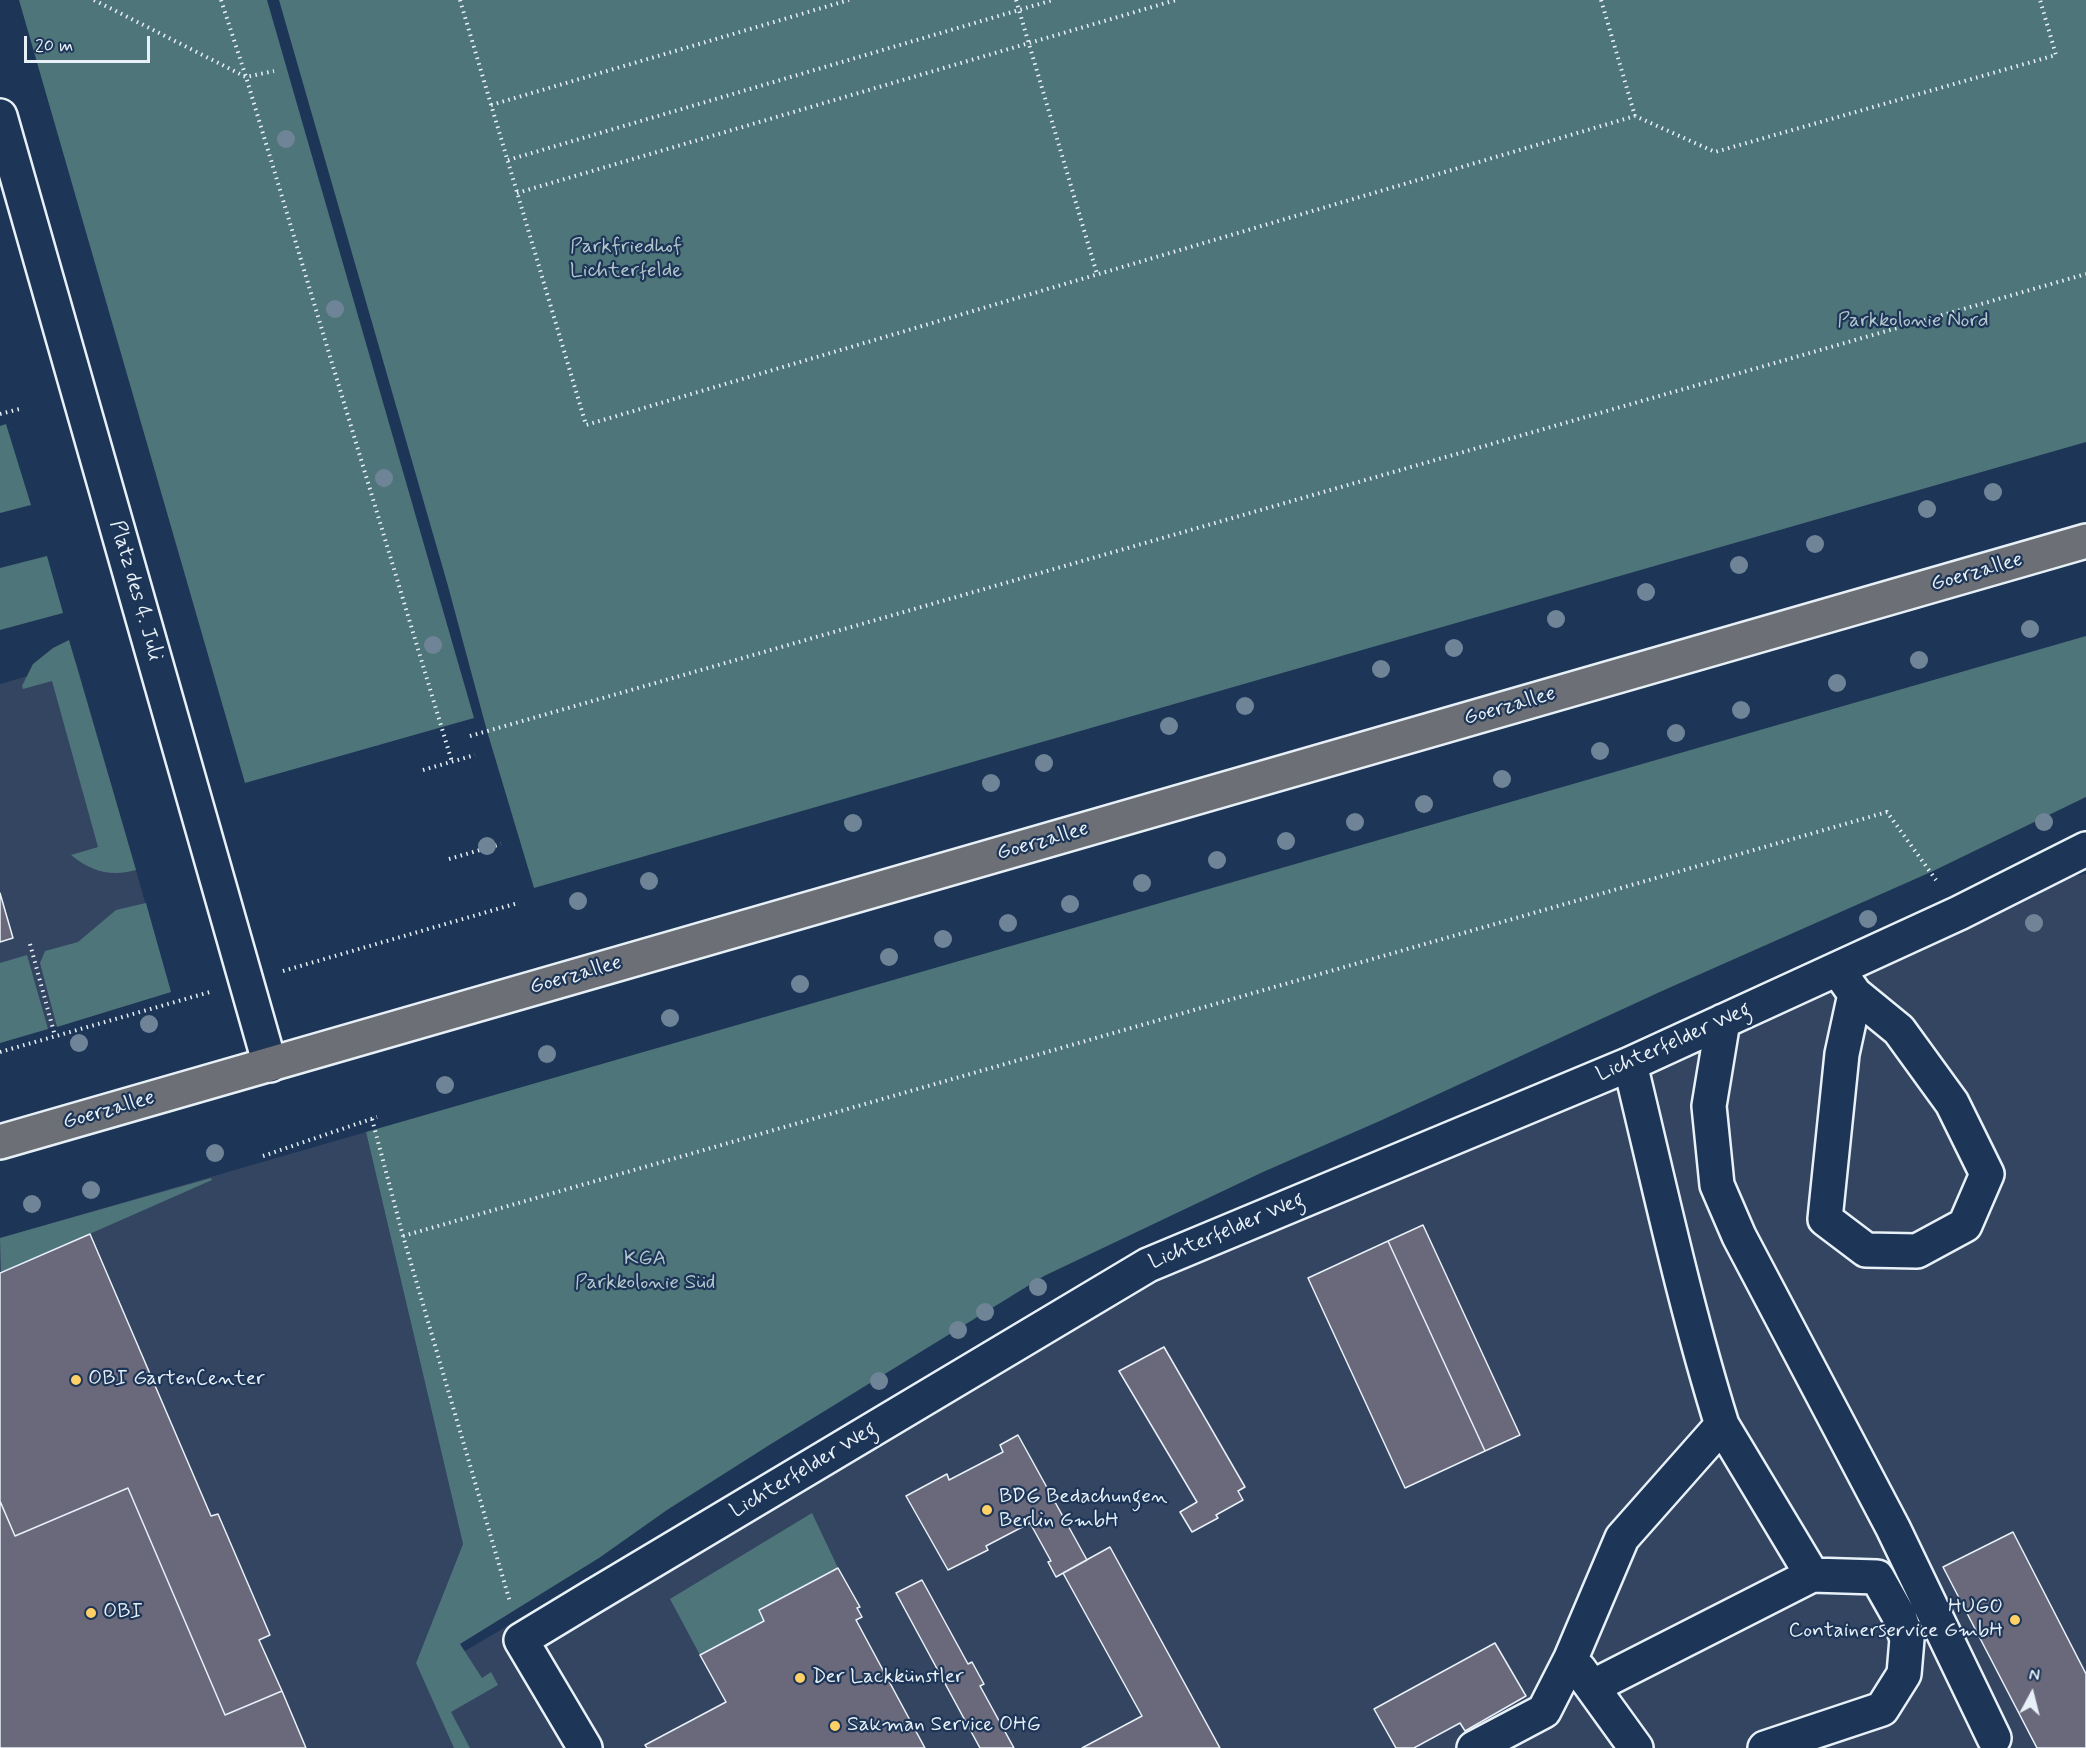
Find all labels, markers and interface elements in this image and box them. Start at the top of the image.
scale bar [27,24,153,62]
text: 20 m [35,34,73,58]
park label: Parkfriedhof Lichterfelde [570,235,682,285]
park label: Parkkolonie Nord [1837,309,1989,335]
street label: Platz des 4. Juli [103,518,167,664]
street label: Goerzallee [1928,548,2026,598]
street label: Goerzallee [1461,682,1559,732]
street label: Goerzallee [994,817,1092,867]
street label: Goerzallee [527,951,625,1001]
street label: Lichterfelder Weg [1593,998,1755,1088]
street label: Goerzallee [60,1086,158,1136]
street label: Lichterfelder Weg [1146,1188,1308,1276]
park label: KGA Parkkolonie Süd [575,1247,715,1297]
place label: OBI GartenCenter [88,1367,265,1393]
marker: OBI GartenCenter [69,1373,83,1387]
street label: Lichterfelder Weg [726,1417,882,1525]
place label: BDG Bedachungen Berlin GmbH [999,1485,1167,1535]
marker: BDG Bedachungen Berlin GmbH [980,1503,994,1517]
place label: HUGO Containerservice GmbH [1788,1595,2003,1645]
place label: OBI [103,1600,143,1626]
marker: OBI [84,1606,98,1620]
marker: HUGO Containerservice GmbH [2008,1613,2022,1627]
north arrow [2002,1664,2062,1724]
place label: Der Lackkünstler [812,1665,964,1691]
text: N [2028,1665,2041,1687]
marker: Der Lackkünstler [793,1671,807,1685]
place label: Sakman Service OHG [847,1713,1041,1739]
marker: Sakman Service OHG [828,1719,842,1733]

